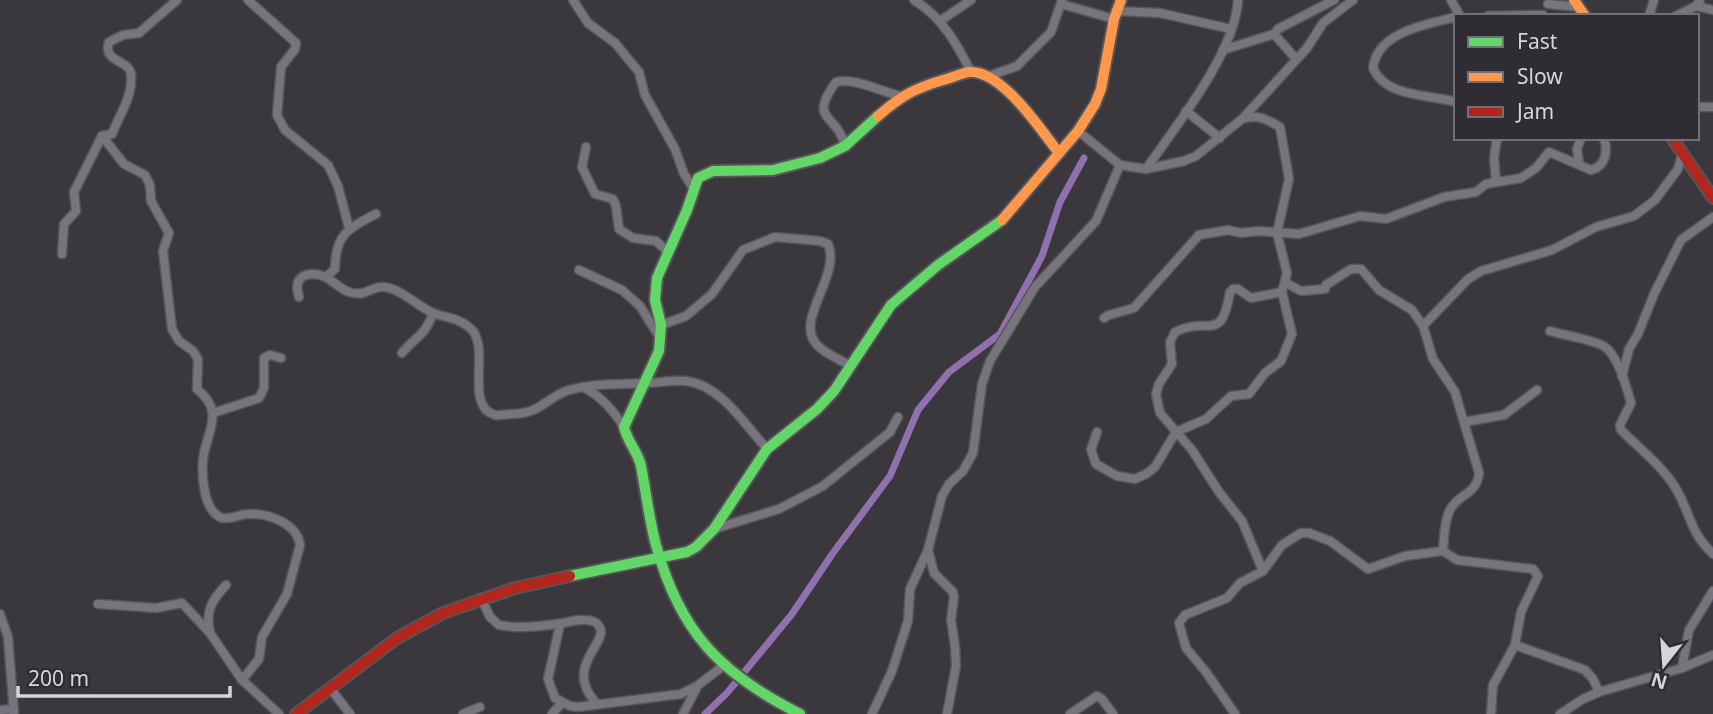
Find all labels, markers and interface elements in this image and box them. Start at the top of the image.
legend [1454,14,1699,140]
text: Fast [1517,27,1558,55]
text: Slow [1517,62,1563,90]
text: Jam [1515,97,1554,125]
north arrow [1629,630,1699,700]
scale bar [18,654,229,698]
text: 200 m [28,664,89,692]
text: N [1648,667,1670,696]

